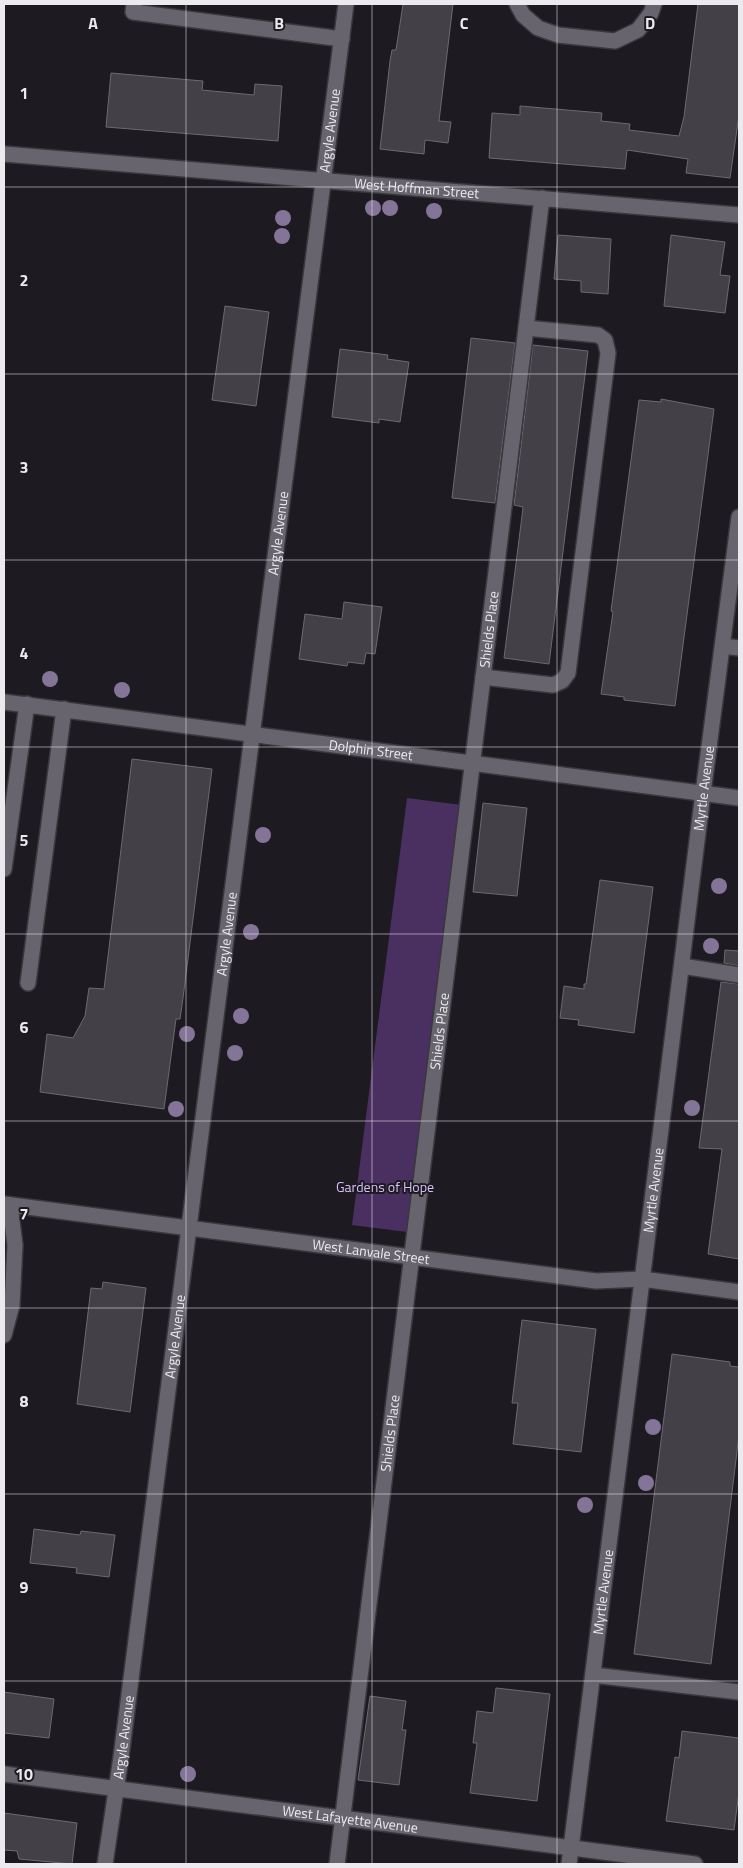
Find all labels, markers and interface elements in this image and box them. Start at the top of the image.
text: A [88,11,98,35]
text: B [274,11,284,35]
text: C [460,11,469,35]
text: D [645,11,655,35]
text: 1 [20,81,28,105]
street label: Argyle Avenue [313,87,345,174]
street label: West Hoffman Street [353,172,480,203]
text: 2 [20,268,28,292]
text: 3 [20,455,28,479]
street label: Argyle Avenue [262,490,293,576]
street label: Shields Place [473,590,504,669]
text: 4 [20,641,29,665]
street label: Dolphin Street [328,734,414,765]
street label: Myrtle Avenue [687,745,719,832]
text: 5 [20,828,29,852]
street label: Argyle Avenue [210,891,242,977]
street label: Shields Place [424,992,454,1071]
text: 6 [20,1015,29,1039]
street label: Myrtle Avenue [637,1146,669,1234]
park label: Gardens of Hope [336,1176,434,1197]
text: 7 [20,1202,28,1226]
street label: West Lanvale Street [311,1233,431,1269]
street label: Argyle Avenue [159,1293,190,1380]
text: 8 [20,1389,29,1413]
street label: Shields Place [374,1394,405,1473]
street label: Myrtle Avenue [587,1548,618,1636]
text: 9 [20,1575,29,1599]
street label: Argyle Avenue [107,1694,139,1781]
text: 10 [15,1762,33,1786]
street label: West Lafayette Avenue [281,1799,419,1838]

